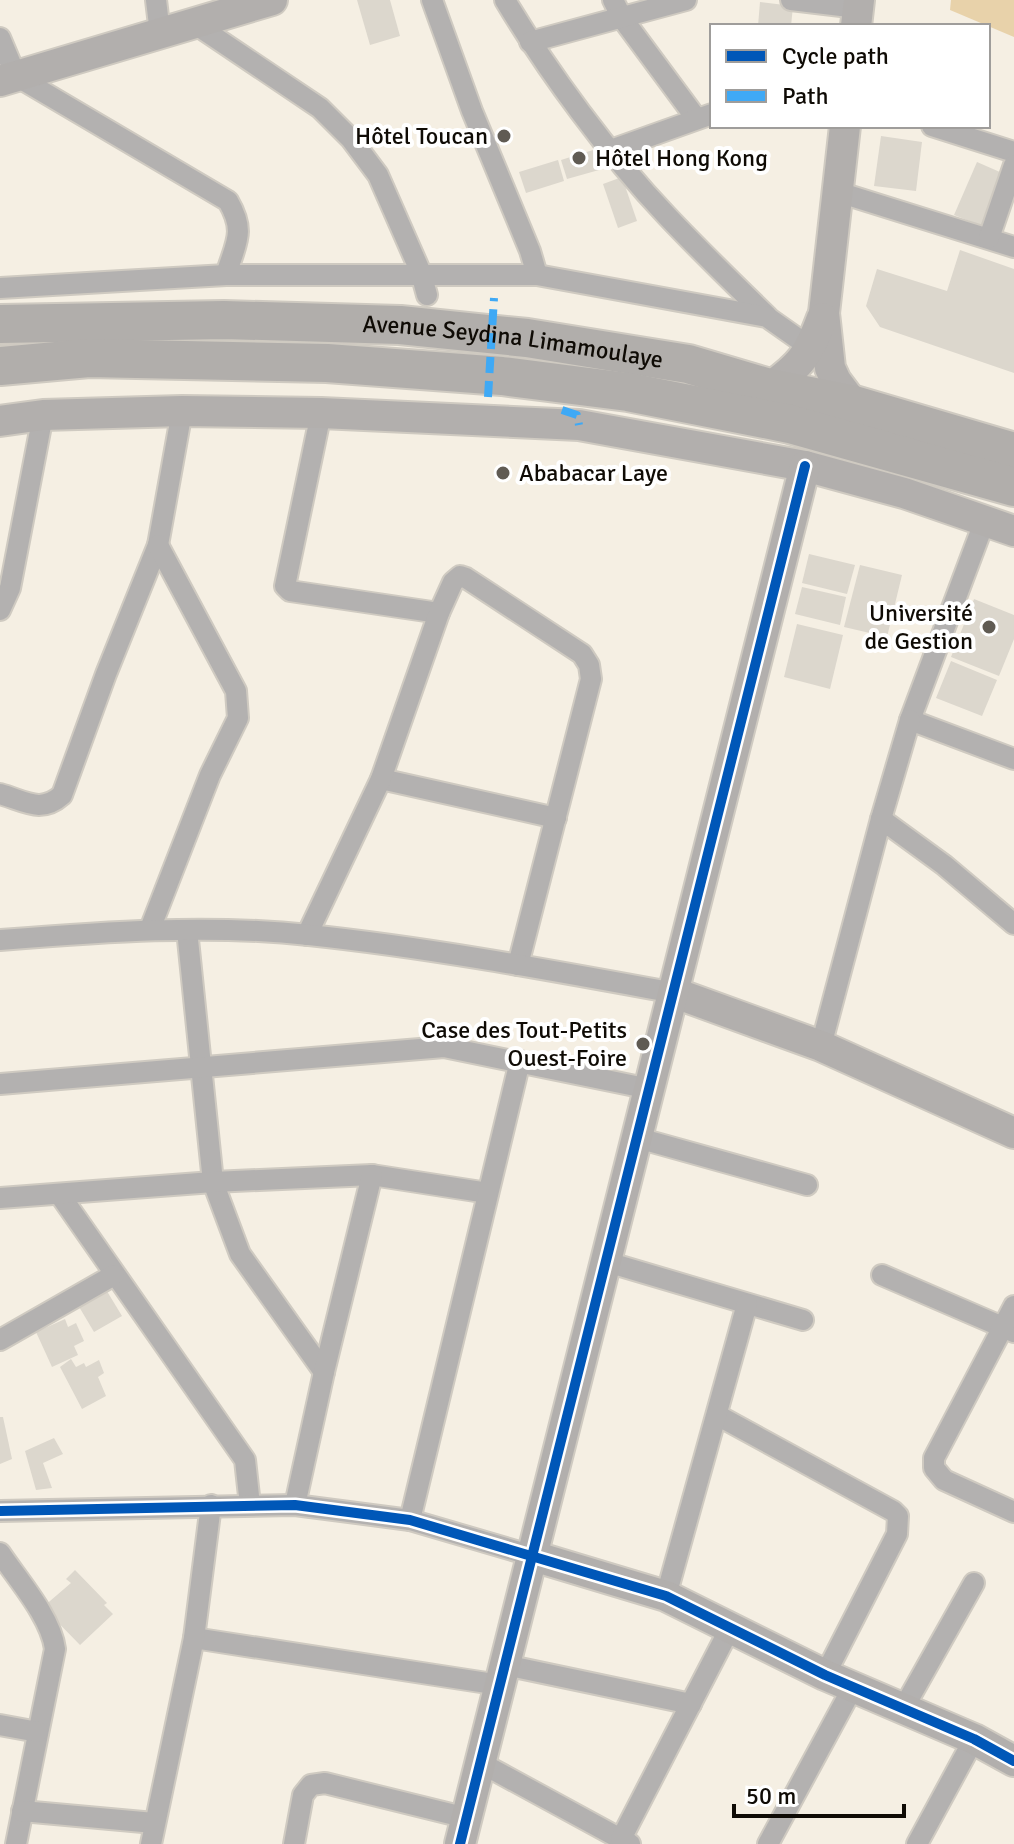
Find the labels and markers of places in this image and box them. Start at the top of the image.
place label: Hôtel Toucan [355,121,488,151]
marker: Hôtel Toucan [495,127,513,145]
place label: Hôtel Hong Kong [595,143,768,173]
marker: Hôtel Hong Kong [570,149,588,167]
place label: Ababacar Laye [519,458,668,488]
marker: Ababacar Laye [494,464,512,482]
place label: Université de Gestion [864,598,973,656]
marker: Université de Gestion [980,618,998,636]
place label: Case des Tout-Petits Ouest-Foire [421,1015,627,1073]
marker: Case des Tout-Petits Ouest-Foire [634,1035,652,1053]

